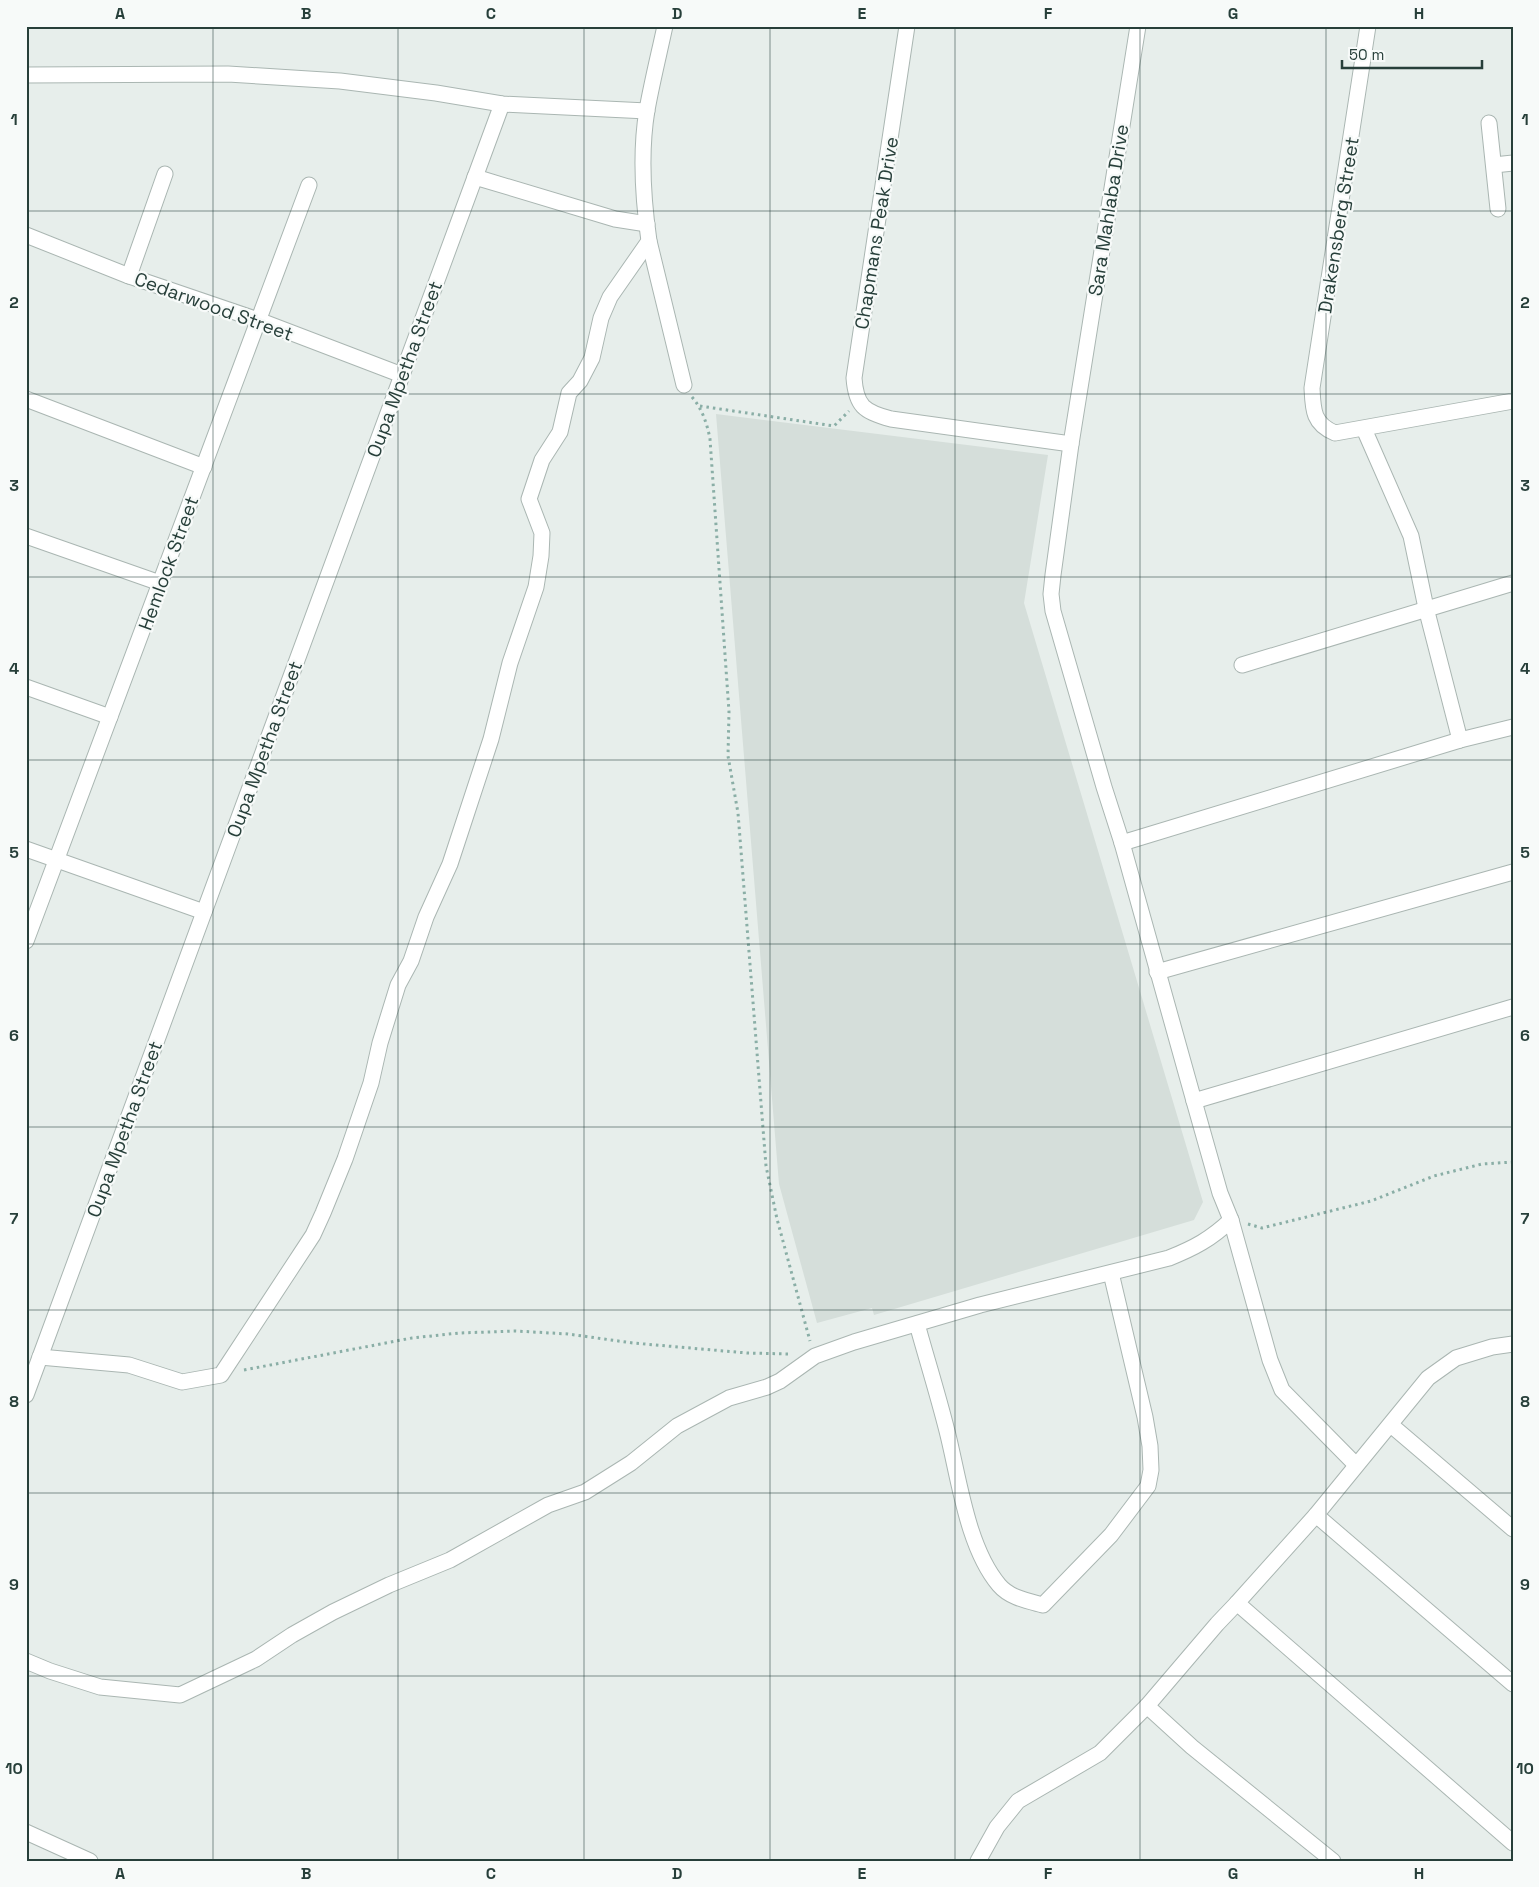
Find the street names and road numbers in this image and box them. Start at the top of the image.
street label: Sara Mahlaba Drive [1083,123,1134,298]
street label: Chapmans Peak Drive [849,135,904,331]
street label: Drakensberg Street [1312,135,1365,315]
street label: Cedarwood Street [131,266,297,347]
street label: Oupa Mpetha Street [361,277,448,461]
street label: Hemlock Street [133,493,204,634]
street label: Oupa Mpetha Street [221,657,308,841]
street label: Oupa Mpetha Street [81,1037,168,1221]

